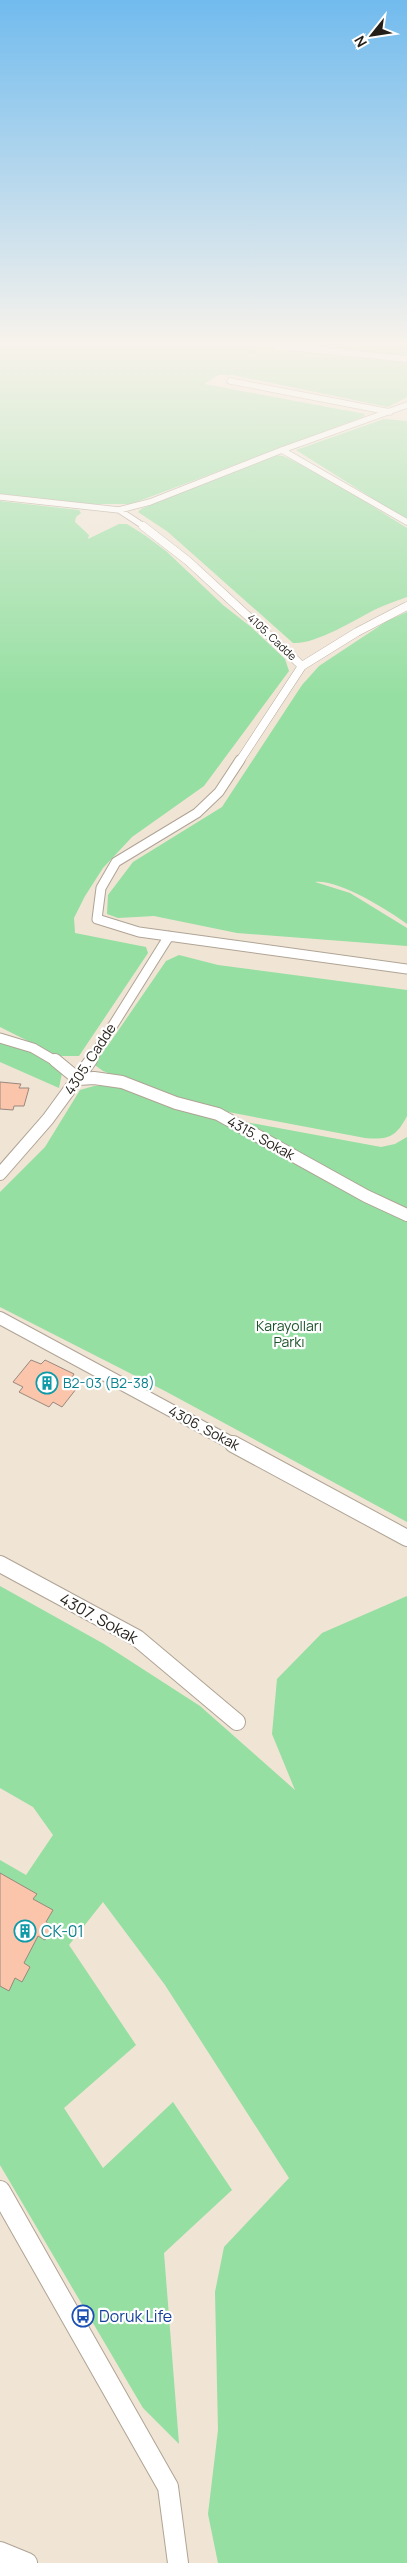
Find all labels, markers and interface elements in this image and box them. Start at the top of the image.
north arrow [347,10,397,60]
text: N [350,33,371,51]
street label: 4105. Cadde [244,610,301,664]
street label: 4305. Cadde [59,1019,120,1098]
street label: 4315. Sokak [224,1111,299,1164]
park label: Karayolları Parkı [256,1316,322,1351]
building icon: B2-03 (B2-38) [35,1371,59,1395]
place label: B2-03 (B2-38) [63,1373,155,1392]
street label: 4306. Sokak [165,1401,244,1455]
street label: 4307. Sokak [56,1587,143,1649]
building icon: CK-01 [13,1919,37,1943]
place label: CK-01 [41,1920,84,1942]
bus stop icon: Doruk Life [71,2304,95,2328]
place label: Doruk Life [99,2305,172,2327]

